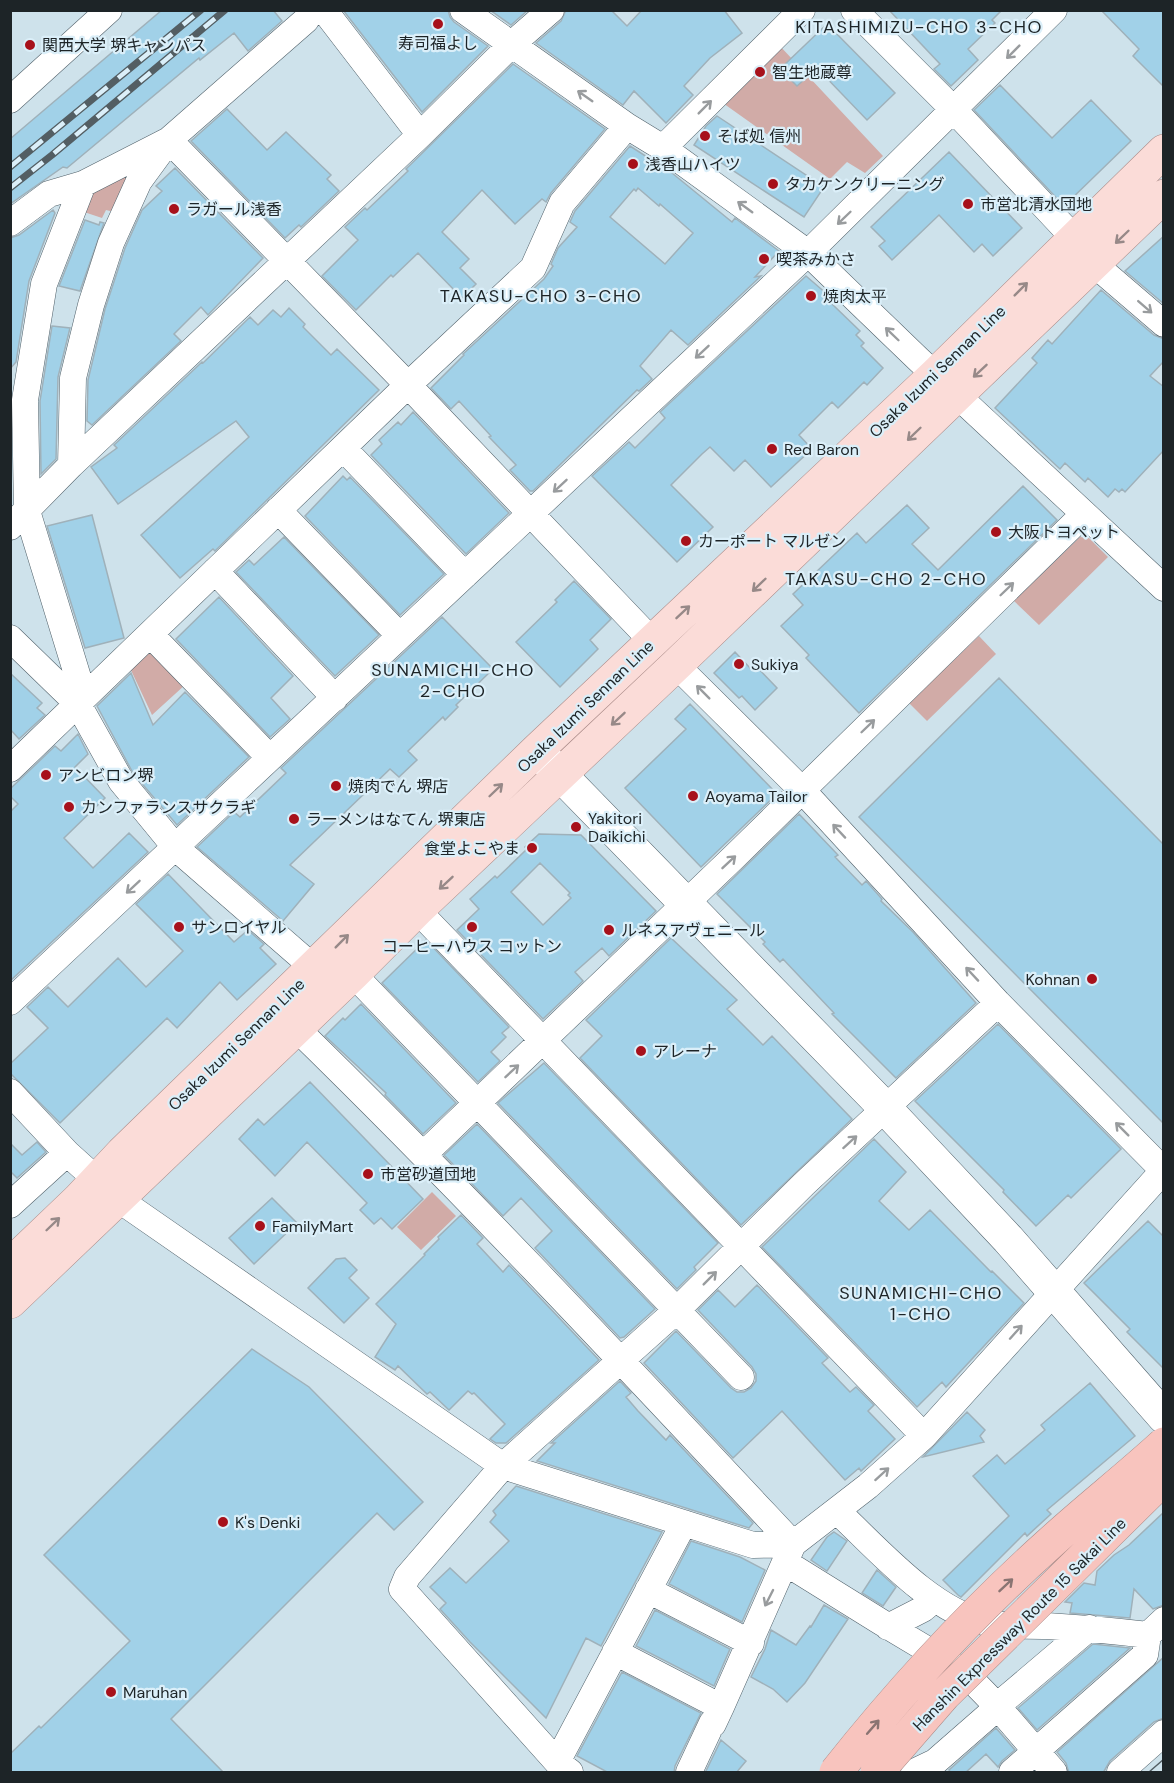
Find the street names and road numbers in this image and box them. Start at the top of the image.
street label: Osaka Izumi Sennan Line [865,301,1010,442]
street label: Osaka Izumi Sennan Line [513,636,658,777]
street label: Osaka Izumi Sennan Line [164,974,309,1115]
street label: Hanshin Expressway Route 15 Sakai Line [908,1513,1131,1736]

